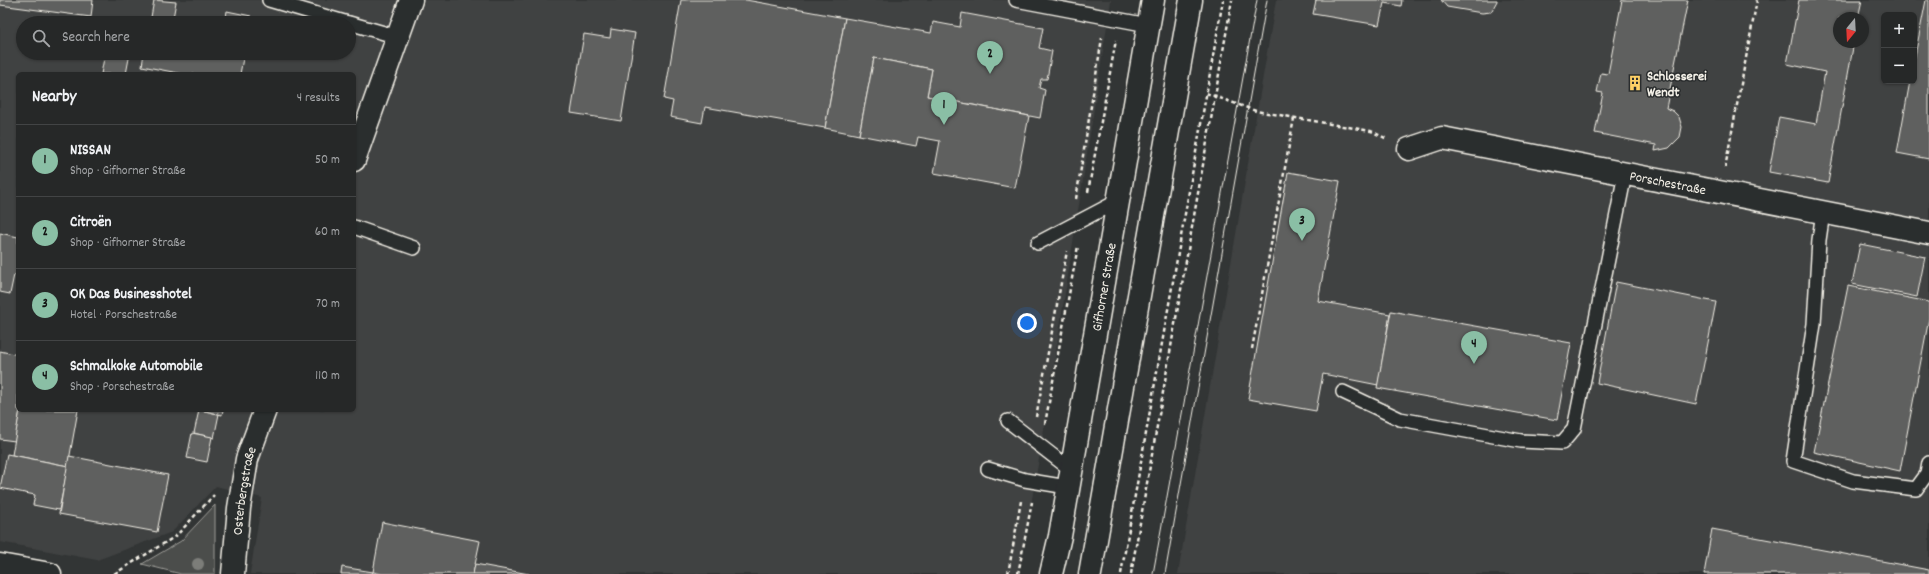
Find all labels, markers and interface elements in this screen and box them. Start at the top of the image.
north arrow [1833,12,1869,48]
map controls [1881,12,1917,84]
button: + [1881,12,1917,48]
search box [16,16,356,60]
icon: search [30,27,52,49]
text: Search here [62,27,130,49]
pin: 2 [977,41,1003,74]
button: − [1881,48,1917,84]
place label: Schlosserei Wendt [1647,67,1707,103]
building icon: Schlosserei Wendt [1626,74,1644,92]
text: Nearby [32,86,76,110]
text: 4 results [297,89,340,108]
pin: 1 [931,92,957,125]
text: NISSAN [70,140,111,162]
text: 1 [44,151,46,170]
text: 50 m [315,151,340,170]
text: Shop · Gifhorner Straße [70,162,185,181]
street label: Porschestraße [1628,167,1708,201]
pin: 3 [1289,208,1315,241]
text: Citroën [70,212,111,234]
text: 2 [42,223,48,242]
text: 60 m [315,223,340,242]
text: Shop · Gifhorner Straße [70,234,185,253]
street label: Gifhorner Straße [1088,241,1123,333]
text: OK Das Businesshotel [70,284,192,306]
text: 3 [42,295,48,314]
text: 70 m [316,295,340,314]
text: Hotel · Porschestraße [70,306,177,325]
your location [1017,313,1037,333]
pin: 4 [1461,331,1487,364]
text: Schmalkoke Automobile [70,356,203,378]
text: 4 [42,367,48,386]
text: 110 m [315,367,340,386]
text: Shop · Porschestraße [70,378,174,397]
street label: Osterbergstraße [229,444,263,536]

